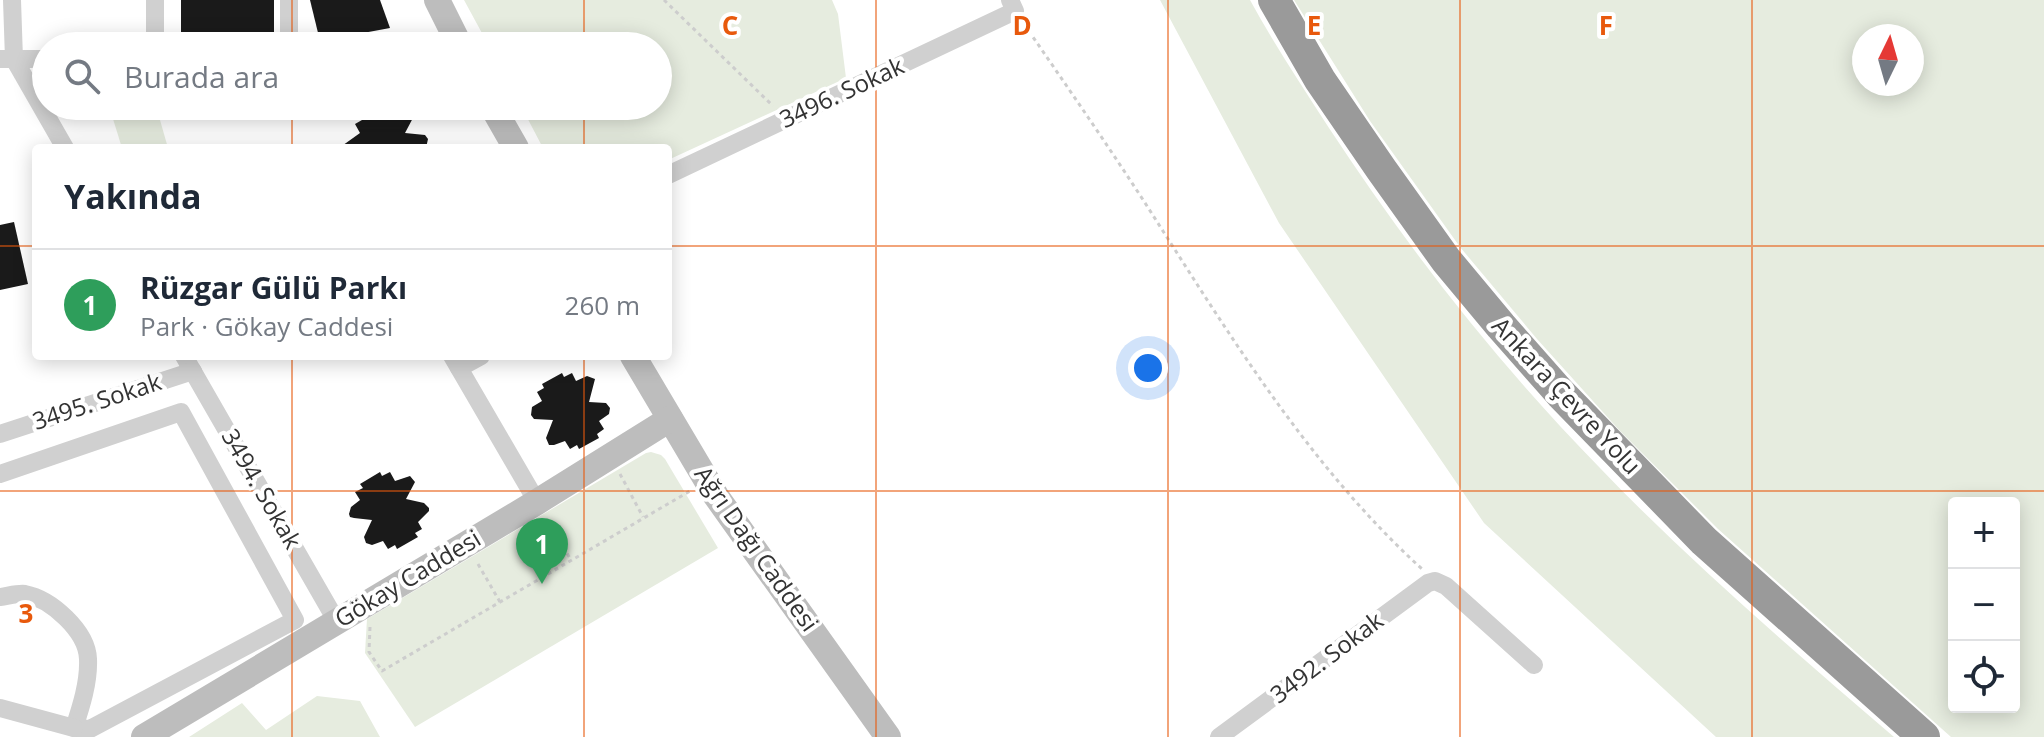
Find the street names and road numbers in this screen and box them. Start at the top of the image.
street label: 3496. Sokak [774,48,909,135]
street label: Ankara Çevre Yolu [1485,309,1649,481]
street label: 3495. Sokak [28,364,166,437]
street label: 3494. Sokak [215,422,310,555]
street label: Ağrı Dağı Caddesi [688,459,827,638]
street label: Gökay Caddesi [328,521,486,634]
street label: 3492. Sokak [1263,603,1390,710]

